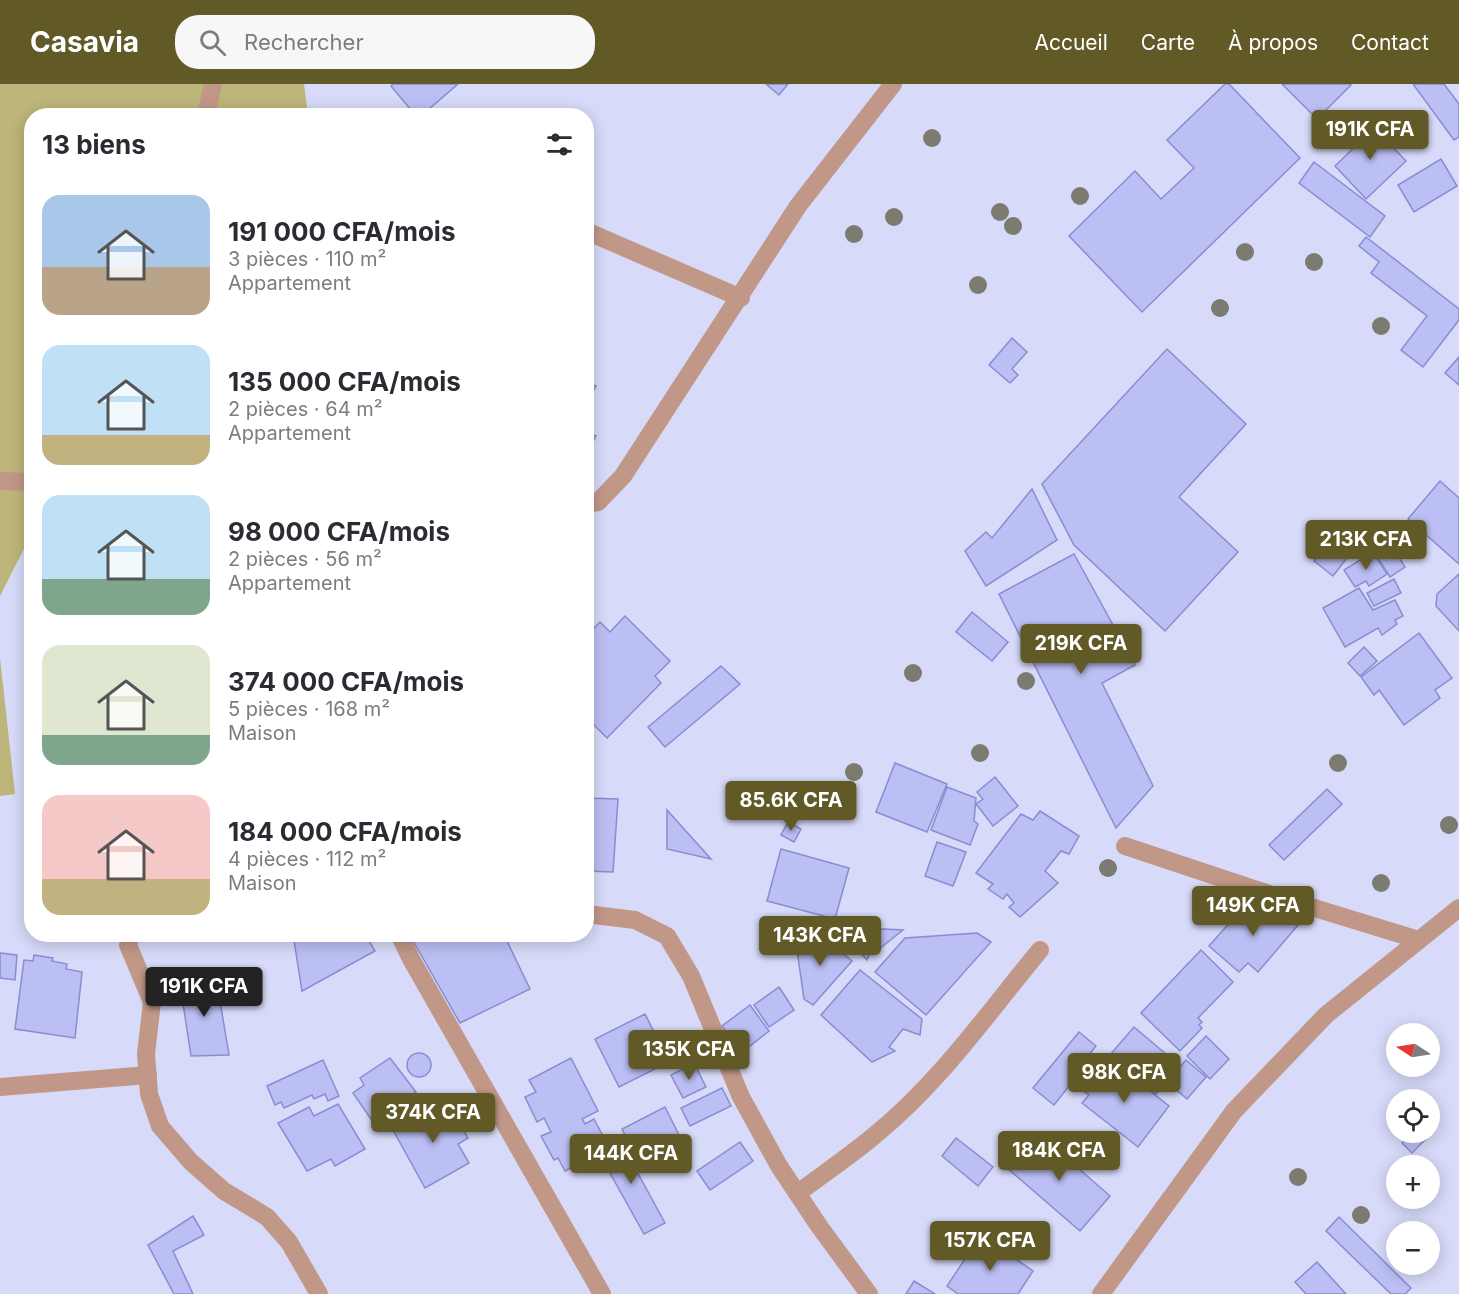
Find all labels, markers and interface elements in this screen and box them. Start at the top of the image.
search box [175,15,595,69]
text: Casavia [30,25,139,59]
icon: search [196,26,229,59]
text: Rechercher [244,29,364,55]
text: Accueil [1034,30,1108,55]
text: Carte [1141,30,1195,55]
text: À propos [1228,30,1318,55]
text: Contact [1351,30,1429,55]
pin: 191K CFA [1308,110,1432,161]
text: 191K CFA [1325,117,1415,141]
icon: filters [543,128,576,161]
text: 13 biens [42,129,146,160]
text: 191 000 CFA/mois [228,216,455,247]
icon: home [90,219,162,291]
text: 3 pièces · 110 m² [228,247,386,271]
text: Appartement [228,271,351,295]
text: 135 000 CFA/mois [228,366,461,397]
icon: home [90,369,162,441]
text: 2 pièces · 64 m² [228,397,383,421]
text: Appartement [228,421,351,445]
text: 98 000 CFA/mois [228,516,450,547]
icon: home [90,519,162,591]
pin: 213K CFA [1304,520,1428,571]
text: 213K CFA [1320,527,1412,551]
text: 2 pièces · 56 m² [228,547,382,571]
text: Appartement [228,571,351,595]
pin: 219K CFA [1019,624,1143,675]
text: 219K CFA [1035,631,1127,655]
text: 374 000 CFA/mois [228,666,464,697]
icon: home [90,669,162,741]
text: 5 pièces · 168 m² [228,697,390,721]
text: Maison [228,721,297,745]
pin: 85.6K CFA [722,781,860,832]
text: 85.6K CFA [739,788,843,812]
text: 184 000 CFA/mois [228,816,462,847]
icon: home [90,819,162,891]
text: 4 pièces · 112 m² [228,847,386,871]
text: Maison [228,871,297,895]
pin: 149K CFA [1191,886,1315,937]
text: 149K CFA [1206,893,1300,917]
pin: 143K CFA [758,916,882,967]
text: 143K CFA [773,923,867,947]
pin: 191K CFA [142,967,266,1018]
text: 191K CFA [159,974,249,998]
north arrow [1386,1023,1440,1077]
map controls [1386,1023,1440,1275]
pin: 135K CFA [627,1030,751,1081]
text: 135K CFA [642,1037,736,1061]
pin: 98K CFA [1069,1053,1179,1104]
text: 98K CFA [1082,1060,1166,1084]
button: locate [1386,1089,1440,1143]
pin: 374K CFA [371,1093,495,1144]
text: 374K CFA [385,1100,481,1124]
pin: 184K CFA [997,1131,1121,1182]
pin: 144K CFA [569,1134,693,1185]
text: 184K CFA [1012,1138,1106,1162]
text: 144K CFA [584,1141,678,1165]
button: + [1386,1155,1440,1209]
pin: 157K CFA [928,1221,1052,1272]
button: − [1386,1221,1440,1275]
text: 157K CFA [944,1228,1036,1252]

